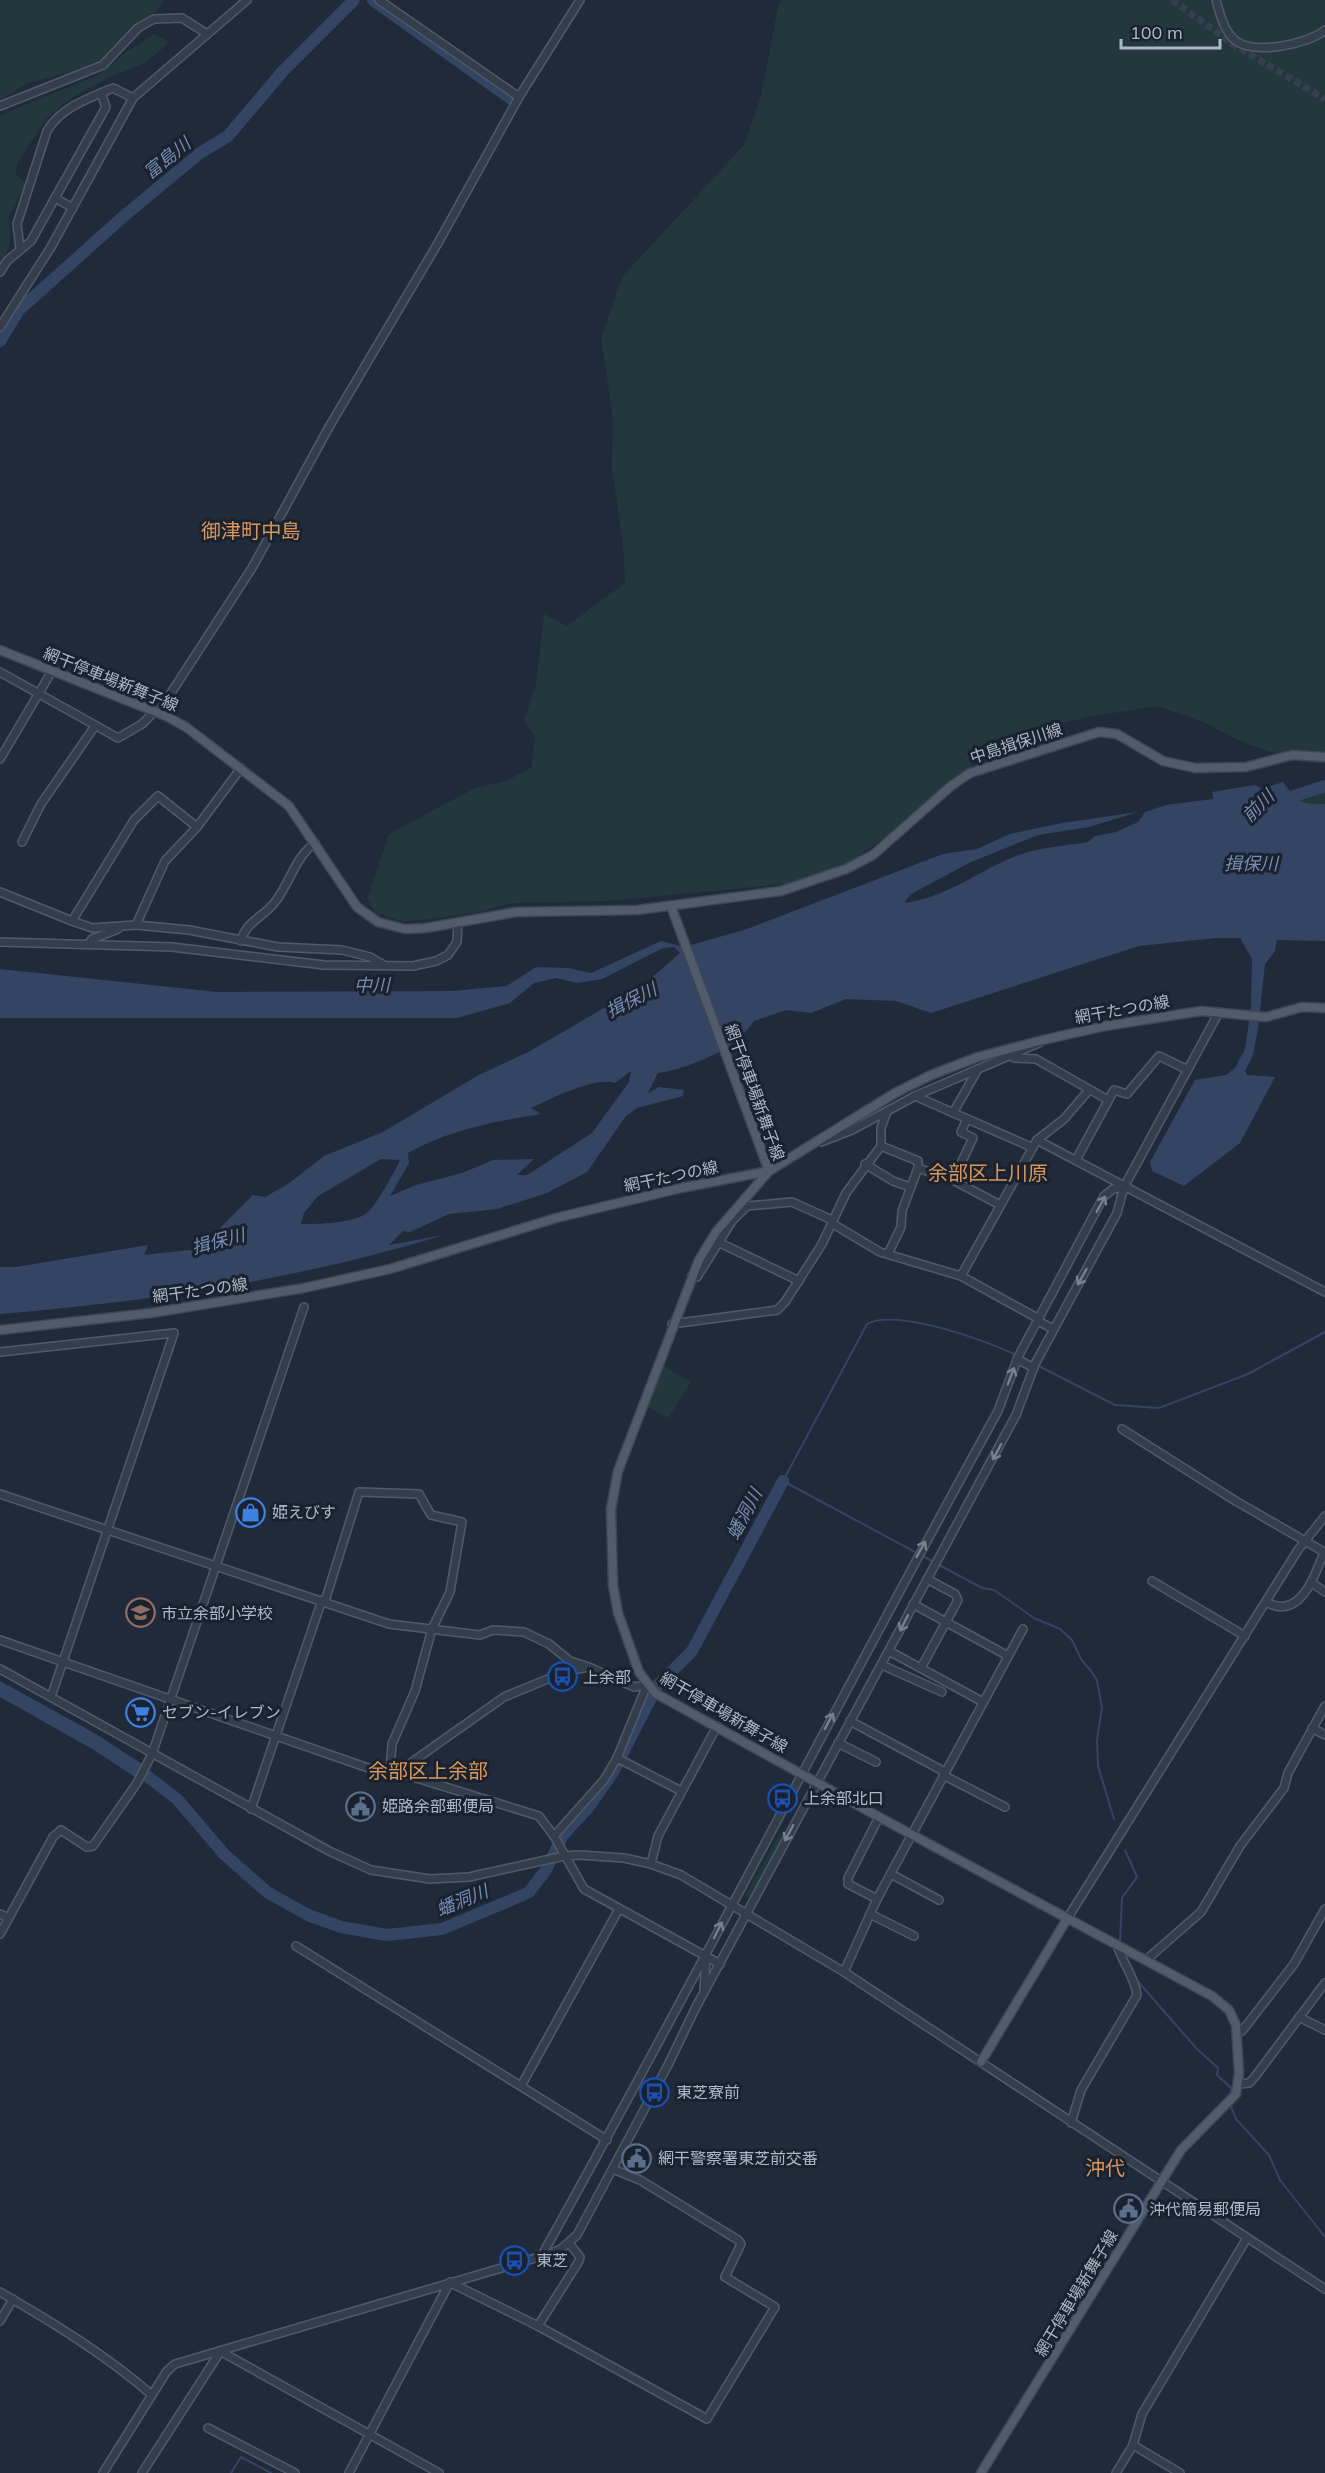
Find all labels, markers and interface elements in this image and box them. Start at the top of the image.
scale bar [1121,12,1220,50]
text: 100 m [1130,21,1183,44]
water label: 富島川 [139,131,197,184]
district label: 御津町中島 [201,518,301,543]
street label: 網干停車場新舞子線 [40,643,182,715]
street label: 中島揖保川線 [967,719,1065,767]
water label: 前川 [1237,784,1280,827]
water label: 揖保川 [1224,852,1280,875]
water label: 中川 [354,973,392,997]
water label: 揖保川 [602,977,662,1023]
street label: 網干たつの線 [1073,991,1171,1027]
street label: 網干停車場新舞子線 [721,1021,789,1163]
street label: 網干たつの線 [622,1156,720,1196]
district label: 余部区上川原 [928,1160,1048,1185]
one-way arrow [1095,1196,1107,1213]
water label: 揖保川 [189,1222,249,1259]
one-way arrow [1076,1268,1088,1285]
street label: 網干たつの線 [151,1273,249,1307]
one-way arrow [1006,1368,1017,1386]
one-way arrow [990,1442,1002,1460]
water label: 蟠洞川 [721,1483,768,1543]
shop icon: 姫えびす [235,1496,267,1528]
place label: 姫えびす [272,1502,336,1522]
one-way arrow [916,1541,927,1559]
school or university icon: 市立余部小学校 [124,1597,156,1629]
place label: 市立余部小学校 [161,1603,273,1623]
one-way arrow [897,1614,909,1632]
bus stop icon: 上余部 [546,1661,578,1693]
place label: 上余部 [583,1667,631,1687]
street label: 網干停車場新舞子線 [657,1667,791,1757]
supermarket icon: セブン-イレブン [125,1696,157,1728]
place label: セブン-イレブン [162,1702,281,1722]
one-way arrow [823,1713,835,1730]
district label: 余部区上余部 [368,1758,488,1783]
bus stop icon: 上余部北口 [767,1782,799,1814]
place label: 上余部北口 [804,1788,884,1808]
public building icon: 姫路余部郵便局 [345,1790,377,1822]
place label: 姫路余部郵便局 [382,1796,494,1816]
one-way arrow [783,1823,794,1841]
water label: 蟠洞川 [433,1878,493,1921]
one-way arrow [713,1921,724,1939]
bus stop icon: 東芝寮前 [639,2076,671,2108]
place label: 東芝寮前 [676,2082,740,2102]
public building icon: 網干警察署東芝前交番 [621,2142,653,2174]
place label: 網干警察署東芝前交番 [658,2148,818,2168]
district label: 沖代 [1085,2155,1125,2180]
public building icon: 沖代簡易郵便局 [1112,2193,1144,2225]
place label: 沖代簡易郵便局 [1149,2199,1261,2219]
street label: 網干停車場新舞子線 [1030,2226,1122,2360]
bus stop icon: 東芝 [499,2244,531,2276]
place label: 東芝 [536,2250,568,2270]

